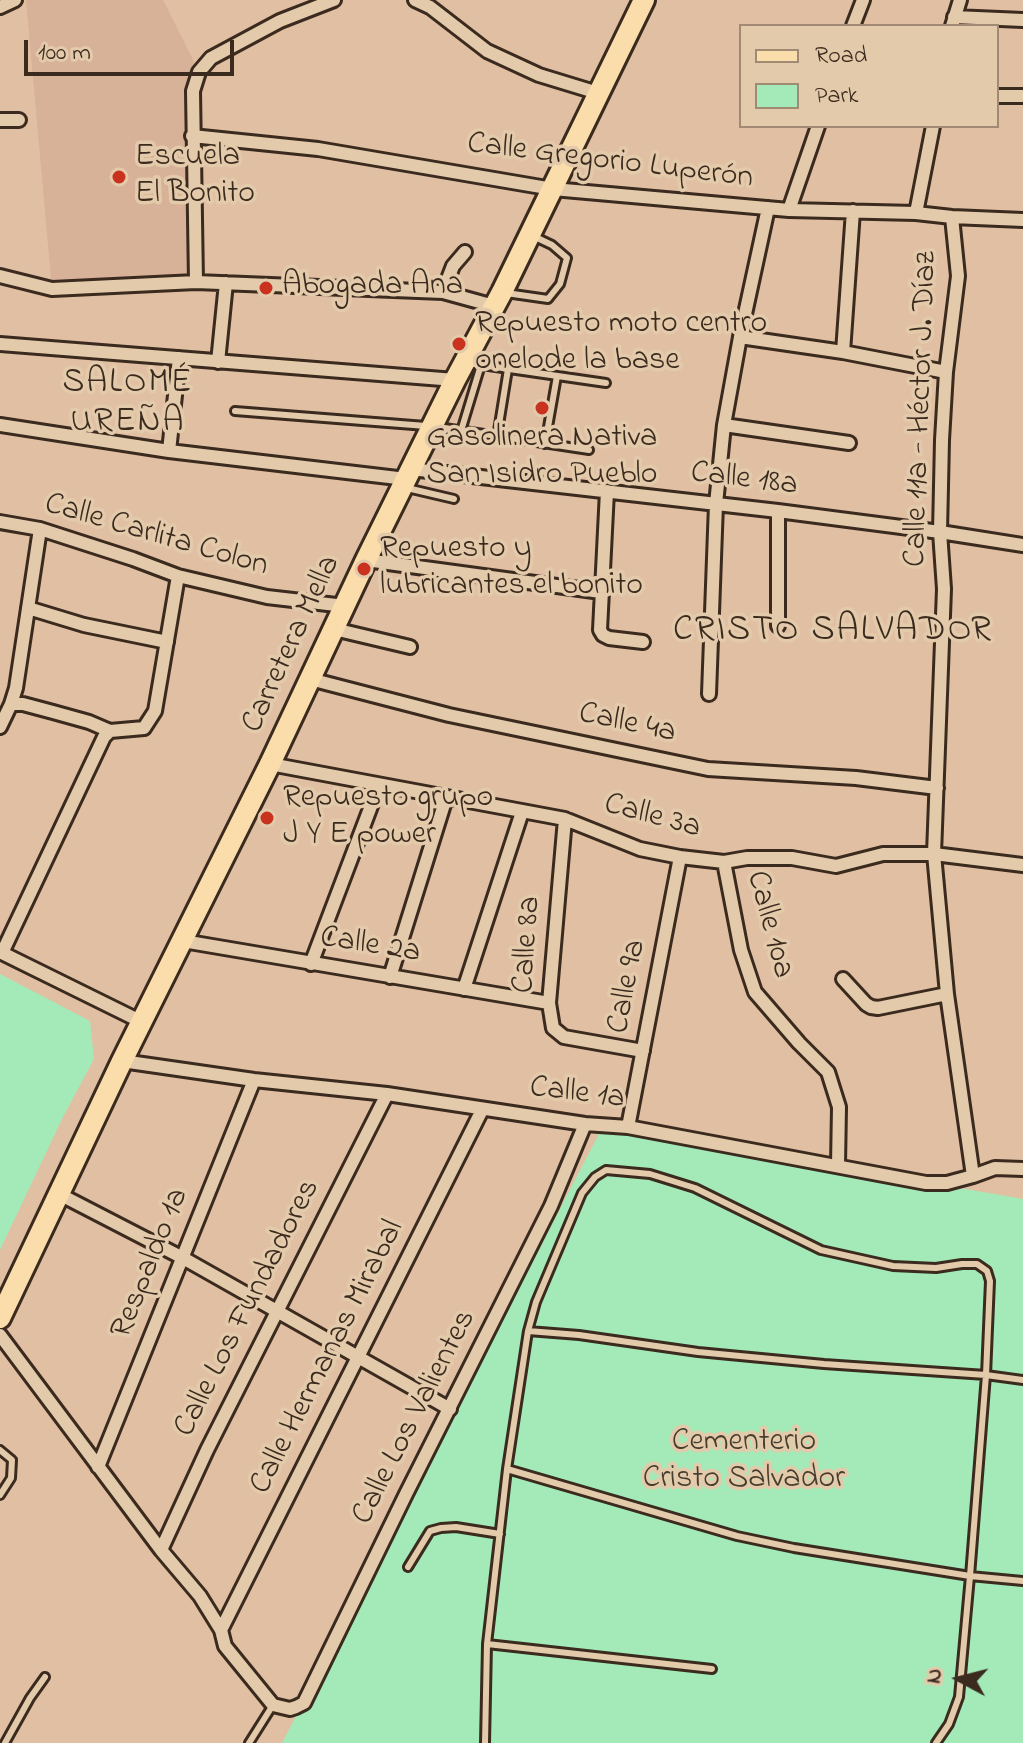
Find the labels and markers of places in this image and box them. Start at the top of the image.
place label: Escuela El Bonito [135,140,255,215]
marker: Escuela El Bonito [110,168,128,186]
place label: Abogada Ana [282,269,463,307]
marker: Abogada Ana [257,279,275,297]
place label: Repuesto moto centro onelode la base [475,307,767,382]
marker: Repuesto moto centro onelode la base [450,335,468,353]
marker: Gasolinera Nativa San Isidro Pueblo [533,399,551,417]
place label: Gasolinera Nativa San Isidro Pueblo [427,421,657,496]
place label: Repuesto y lubricantes el bonito [380,532,643,607]
marker: Repuesto y lubricantes el bonito [355,560,373,578]
place label: Repuesto grupo J Y E power [283,781,493,856]
marker: Repuesto grupo J Y E power [258,809,276,827]

